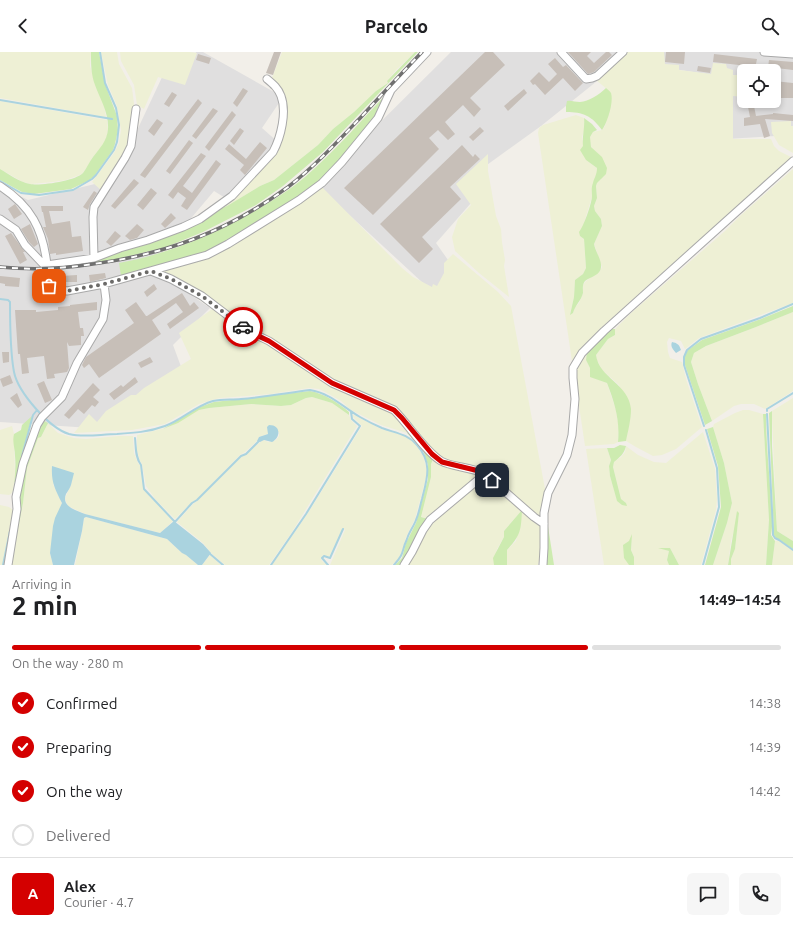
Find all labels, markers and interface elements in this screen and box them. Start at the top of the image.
icon: back [12,15,34,37]
icon: search [759,15,781,37]
text: Parcelo [365,16,428,36]
map controls [737,64,781,108]
button: locate [737,64,781,108]
pin [32,269,66,303]
icon: bag [38,275,60,297]
courier [223,307,263,347]
icon: car [232,316,254,338]
pin [475,463,509,497]
icon: home [481,469,503,491]
text: Arriving in [12,577,71,591]
text: 2 min [12,591,78,620]
text: 14:49–14:54 [698,591,781,608]
text: On the way · 280 m [12,656,124,670]
icon: check [12,692,34,714]
text: Confirmed [46,695,118,712]
text: 14:38 [748,696,781,710]
icon: check [12,736,34,758]
text: Preparing [46,739,112,756]
text: 14:39 [748,740,781,754]
icon: check [12,780,34,802]
text: On the way [46,783,122,800]
text: 14:42 [748,784,781,798]
text: Delivered [46,827,111,844]
button: chat [687,873,729,915]
button: phone [739,873,781,915]
text: Alex [64,878,96,895]
text: A [28,885,38,902]
text: Courier · 4.7 [64,895,134,909]

